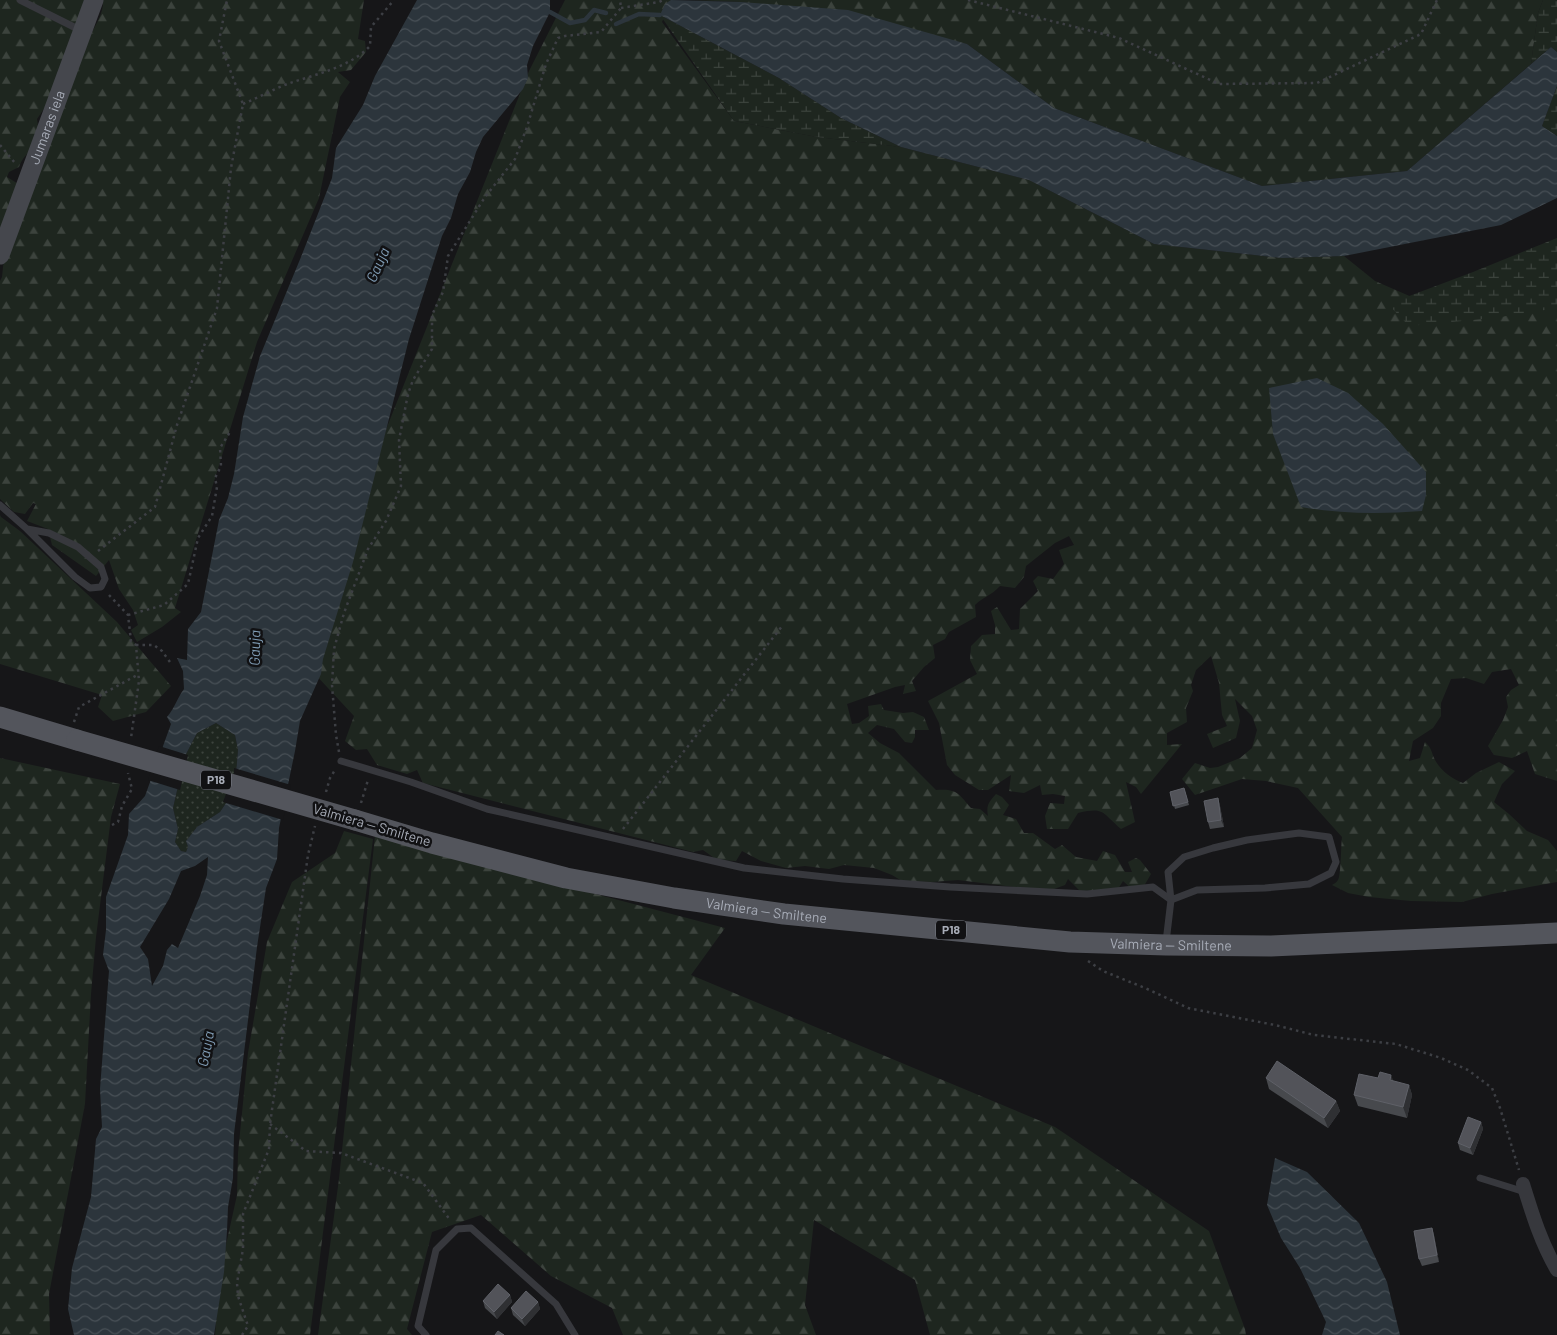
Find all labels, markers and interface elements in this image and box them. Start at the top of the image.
street label: Jumaras iela [25,88,68,167]
water label: Gauja [362,244,393,285]
water label: Gauja [245,630,263,666]
road number: P18 [201,770,231,790]
street label: Valmiera — Smiltene [311,800,433,849]
street label: Valmiera — Smiltene [705,894,828,926]
road number: P18 [936,920,966,940]
street label: Valmiera — Smiltene [1110,934,1232,954]
water label: Gauja [193,1029,217,1068]

